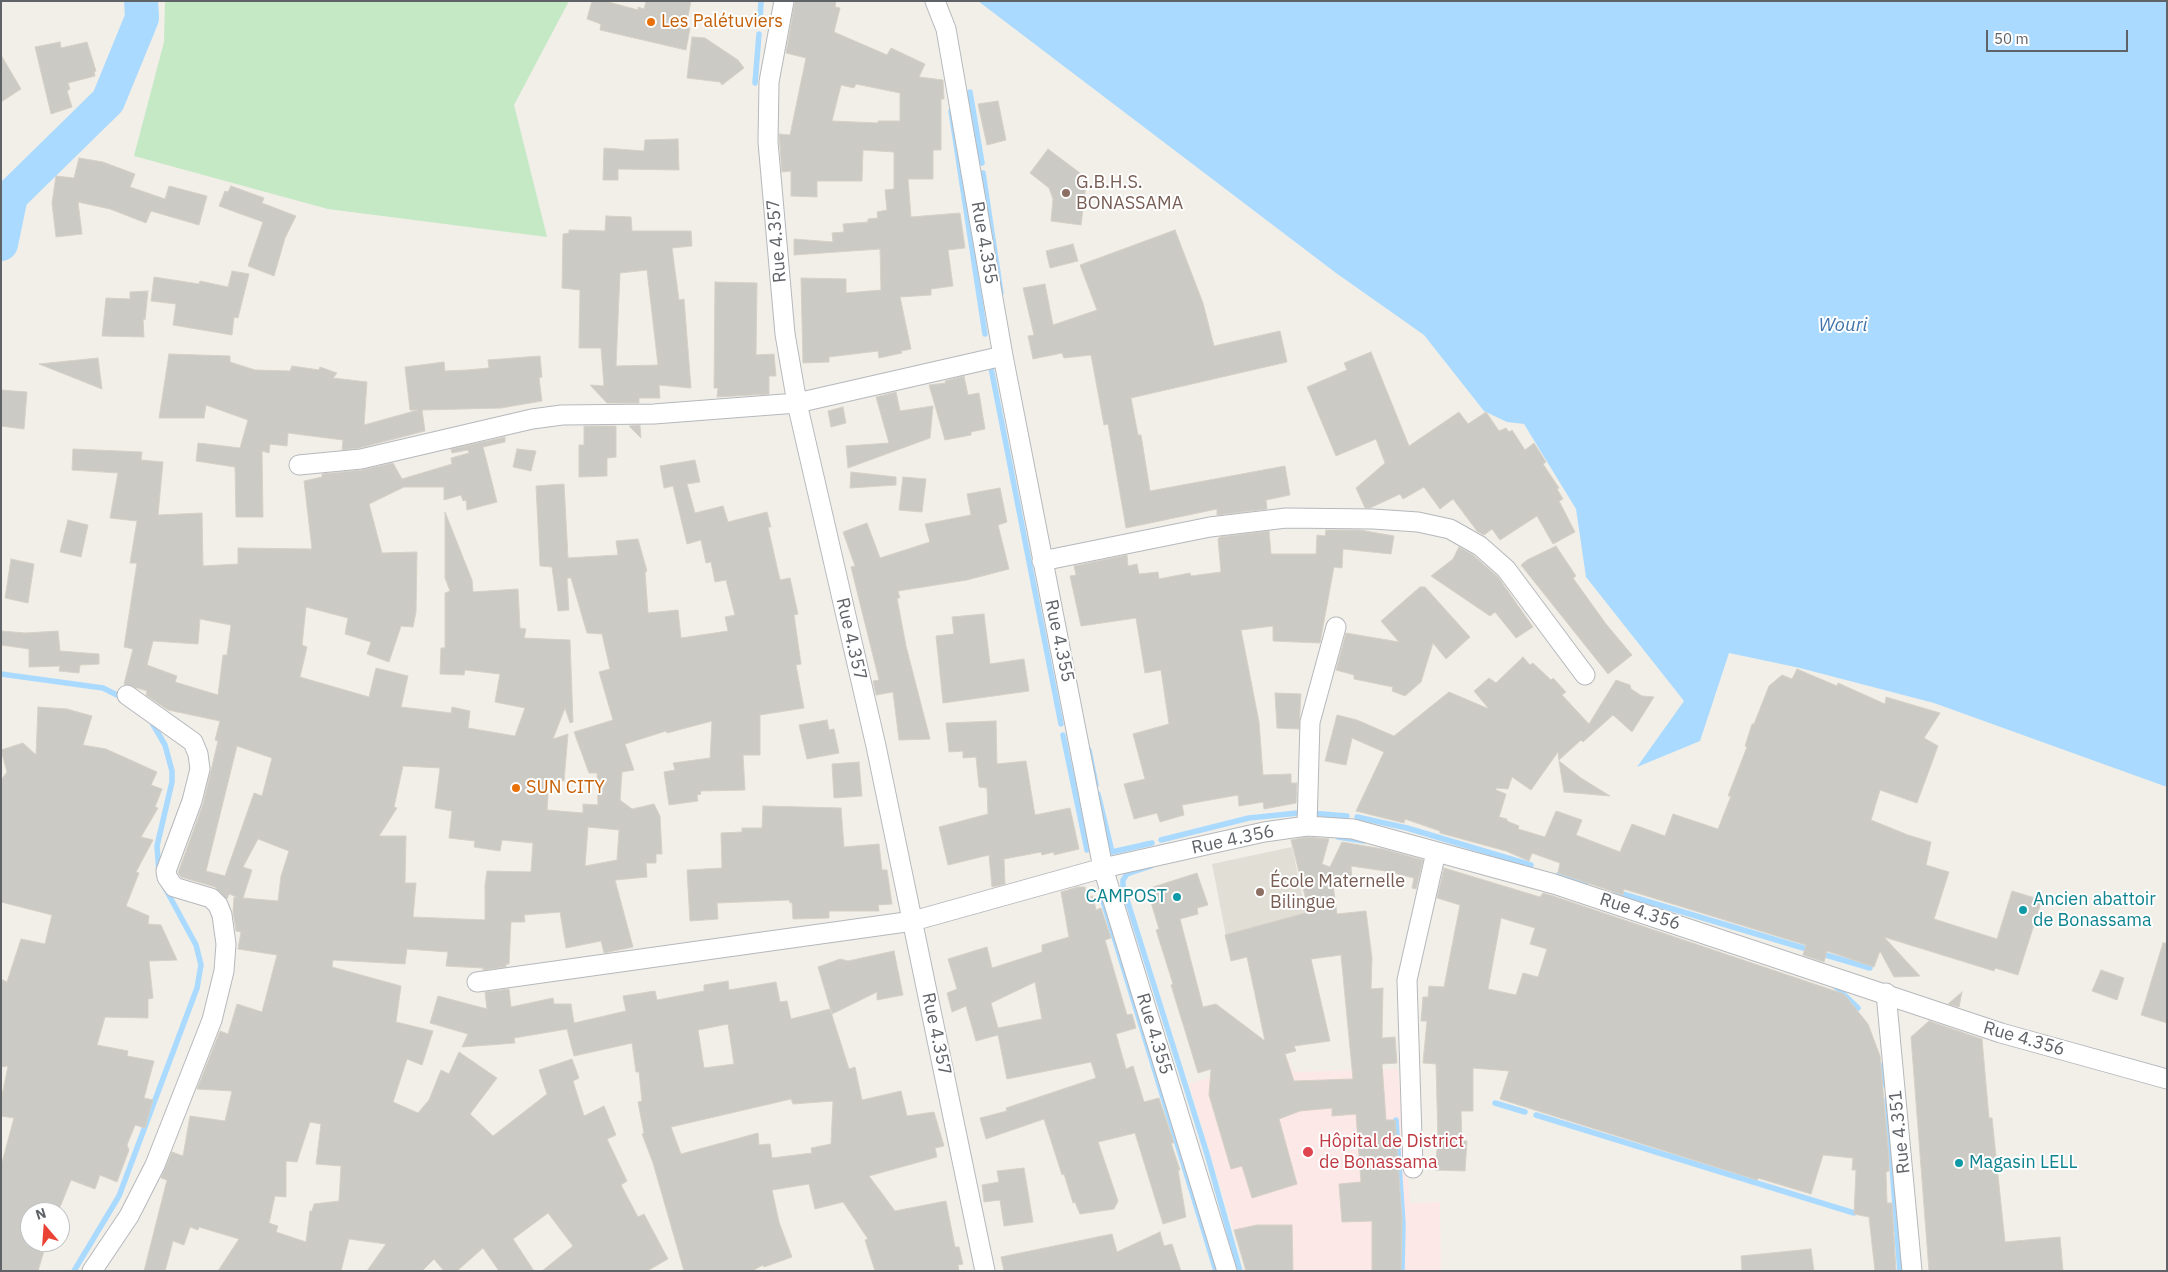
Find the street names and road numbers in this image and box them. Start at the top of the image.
street label: Rue 4.357 [763,198,791,284]
street label: Rue 4.355 [966,200,1002,286]
street label: Rue 4.357 [831,596,871,682]
street label: Rue 4.355 [1040,598,1078,684]
street label: Rue 4.356 [1190,821,1276,859]
street label: Rue 4.356 [1597,889,1683,935]
street label: Rue 4.357 [917,991,955,1077]
street label: Rue 4.355 [1131,991,1177,1077]
street label: Rue 4.356 [1981,1017,2067,1061]
street label: Rue 4.351 [1885,1089,1915,1175]

